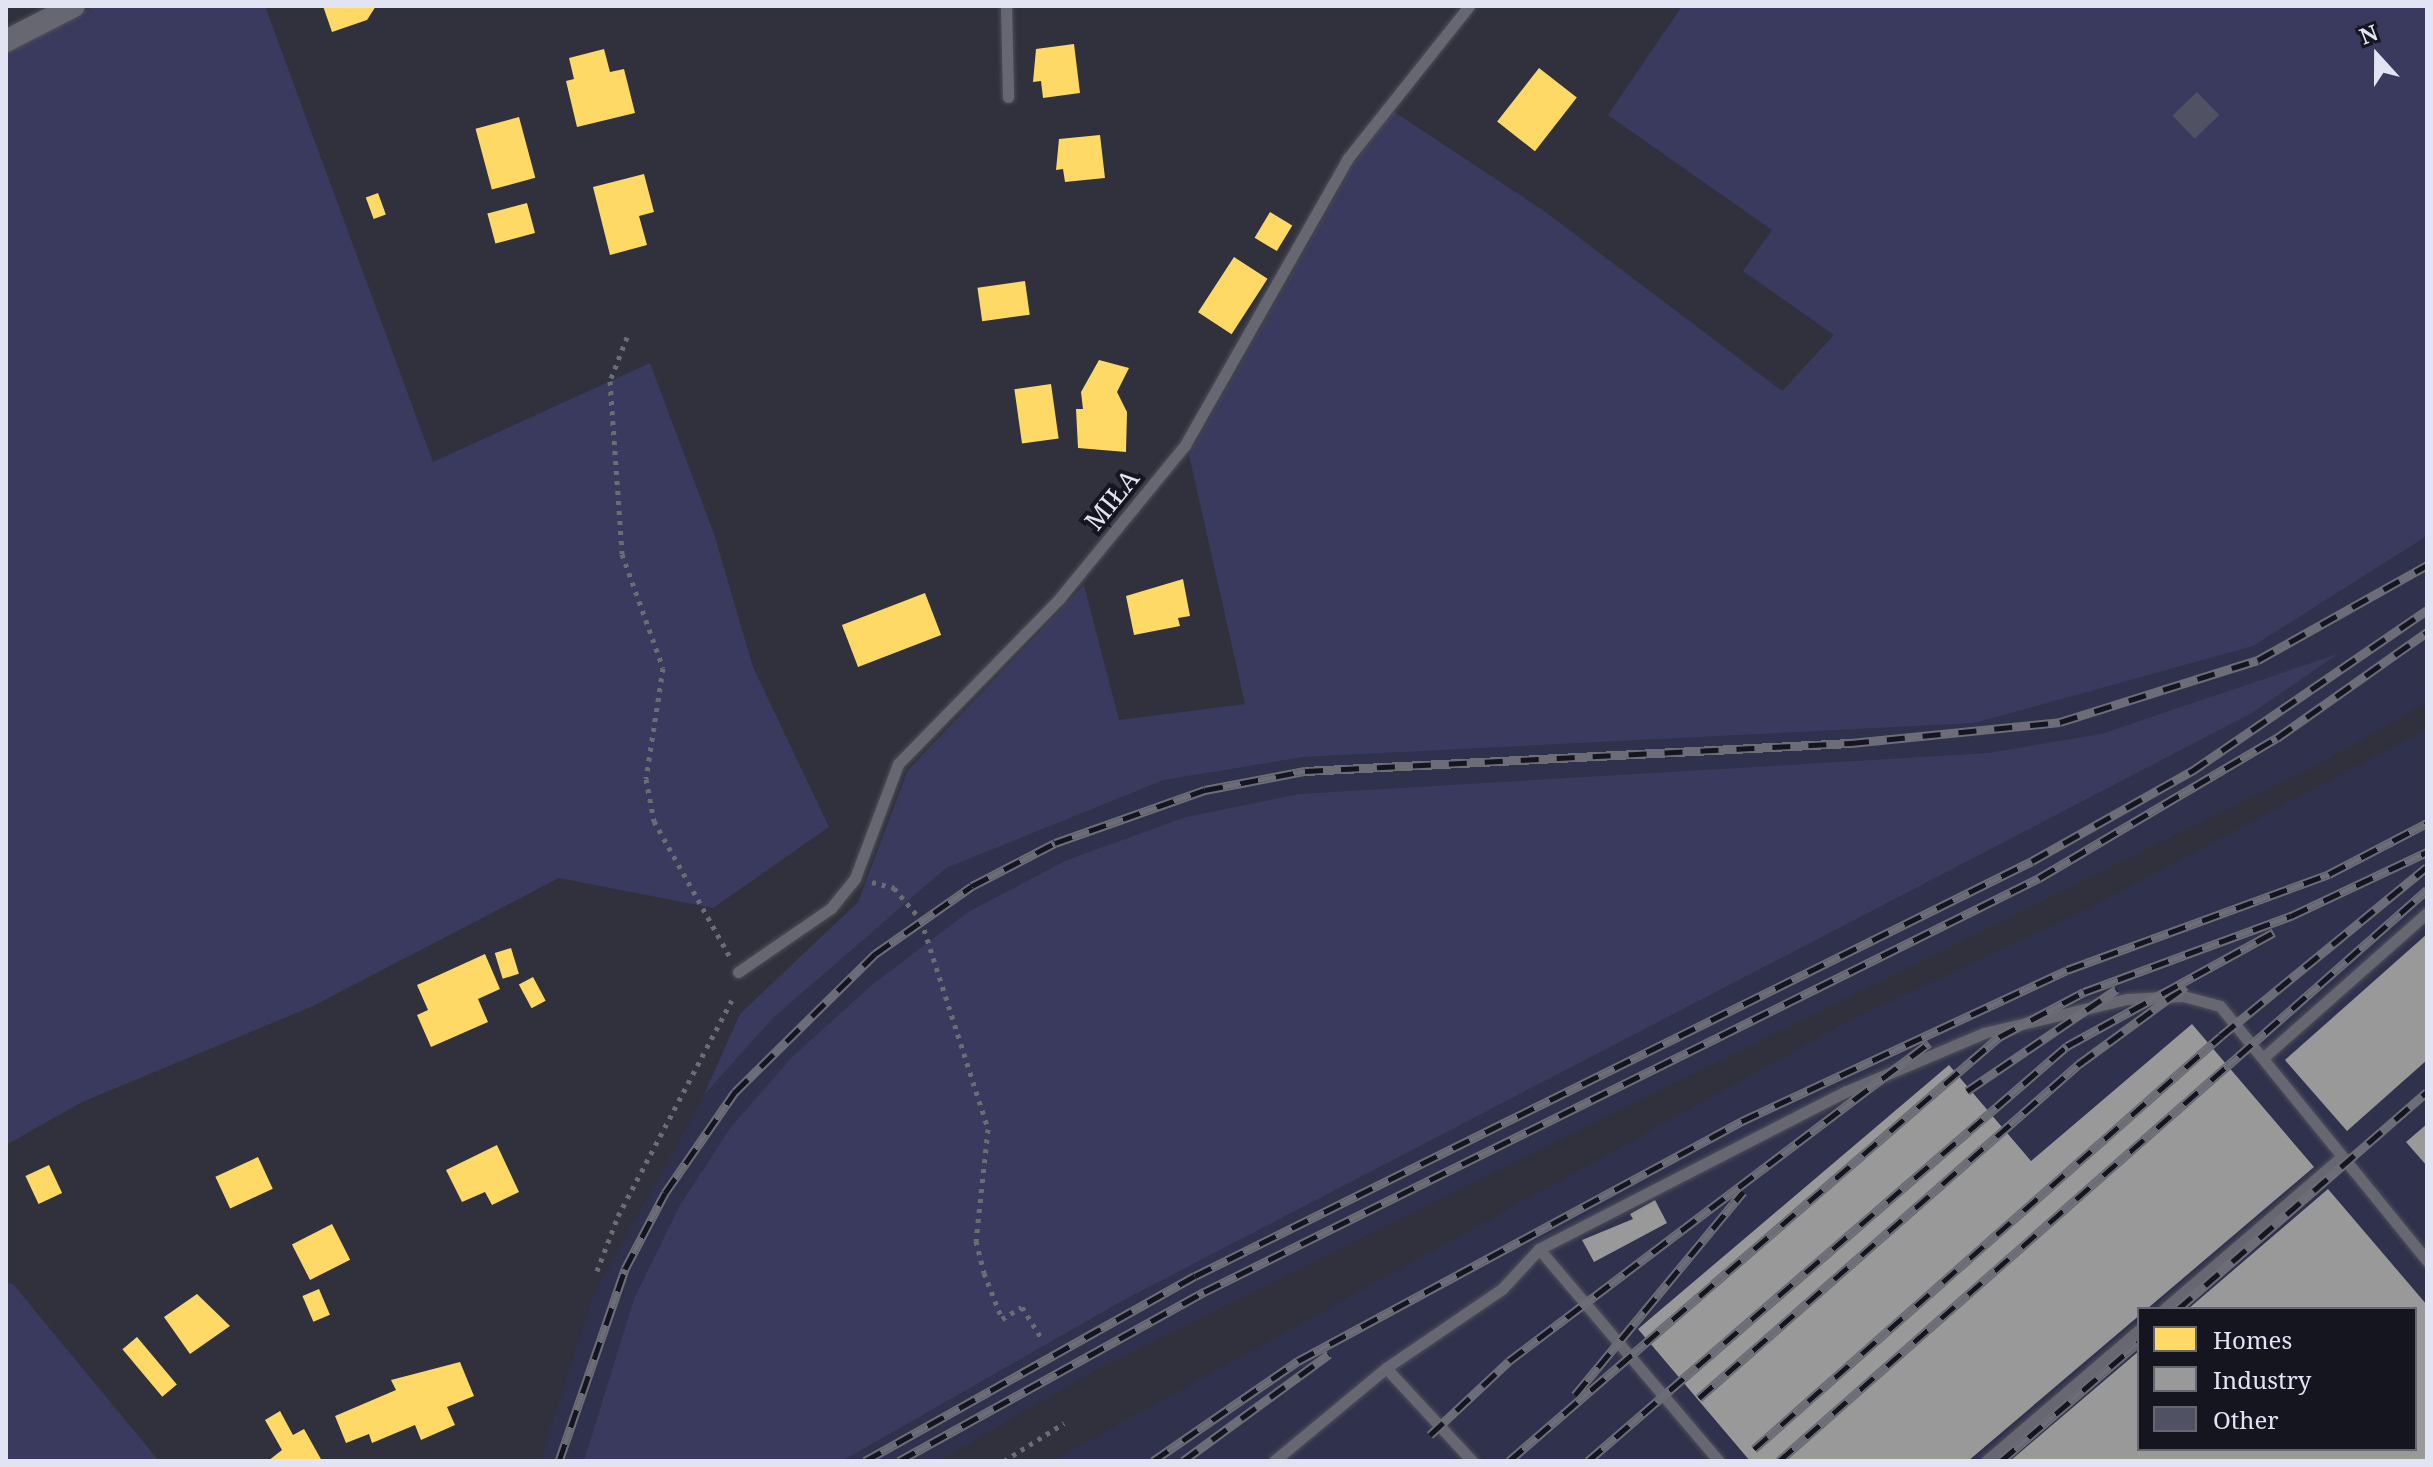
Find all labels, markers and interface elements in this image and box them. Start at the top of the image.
north arrow [2337,16,2417,96]
text: N [2355,16,2382,51]
street label: MIŁA [1078,464,1146,536]
legend [2137,1307,2417,1451]
text: Homes [2213,1323,2292,1356]
text: Industry [2213,1363,2311,1396]
text: Other [2213,1403,2279,1436]

